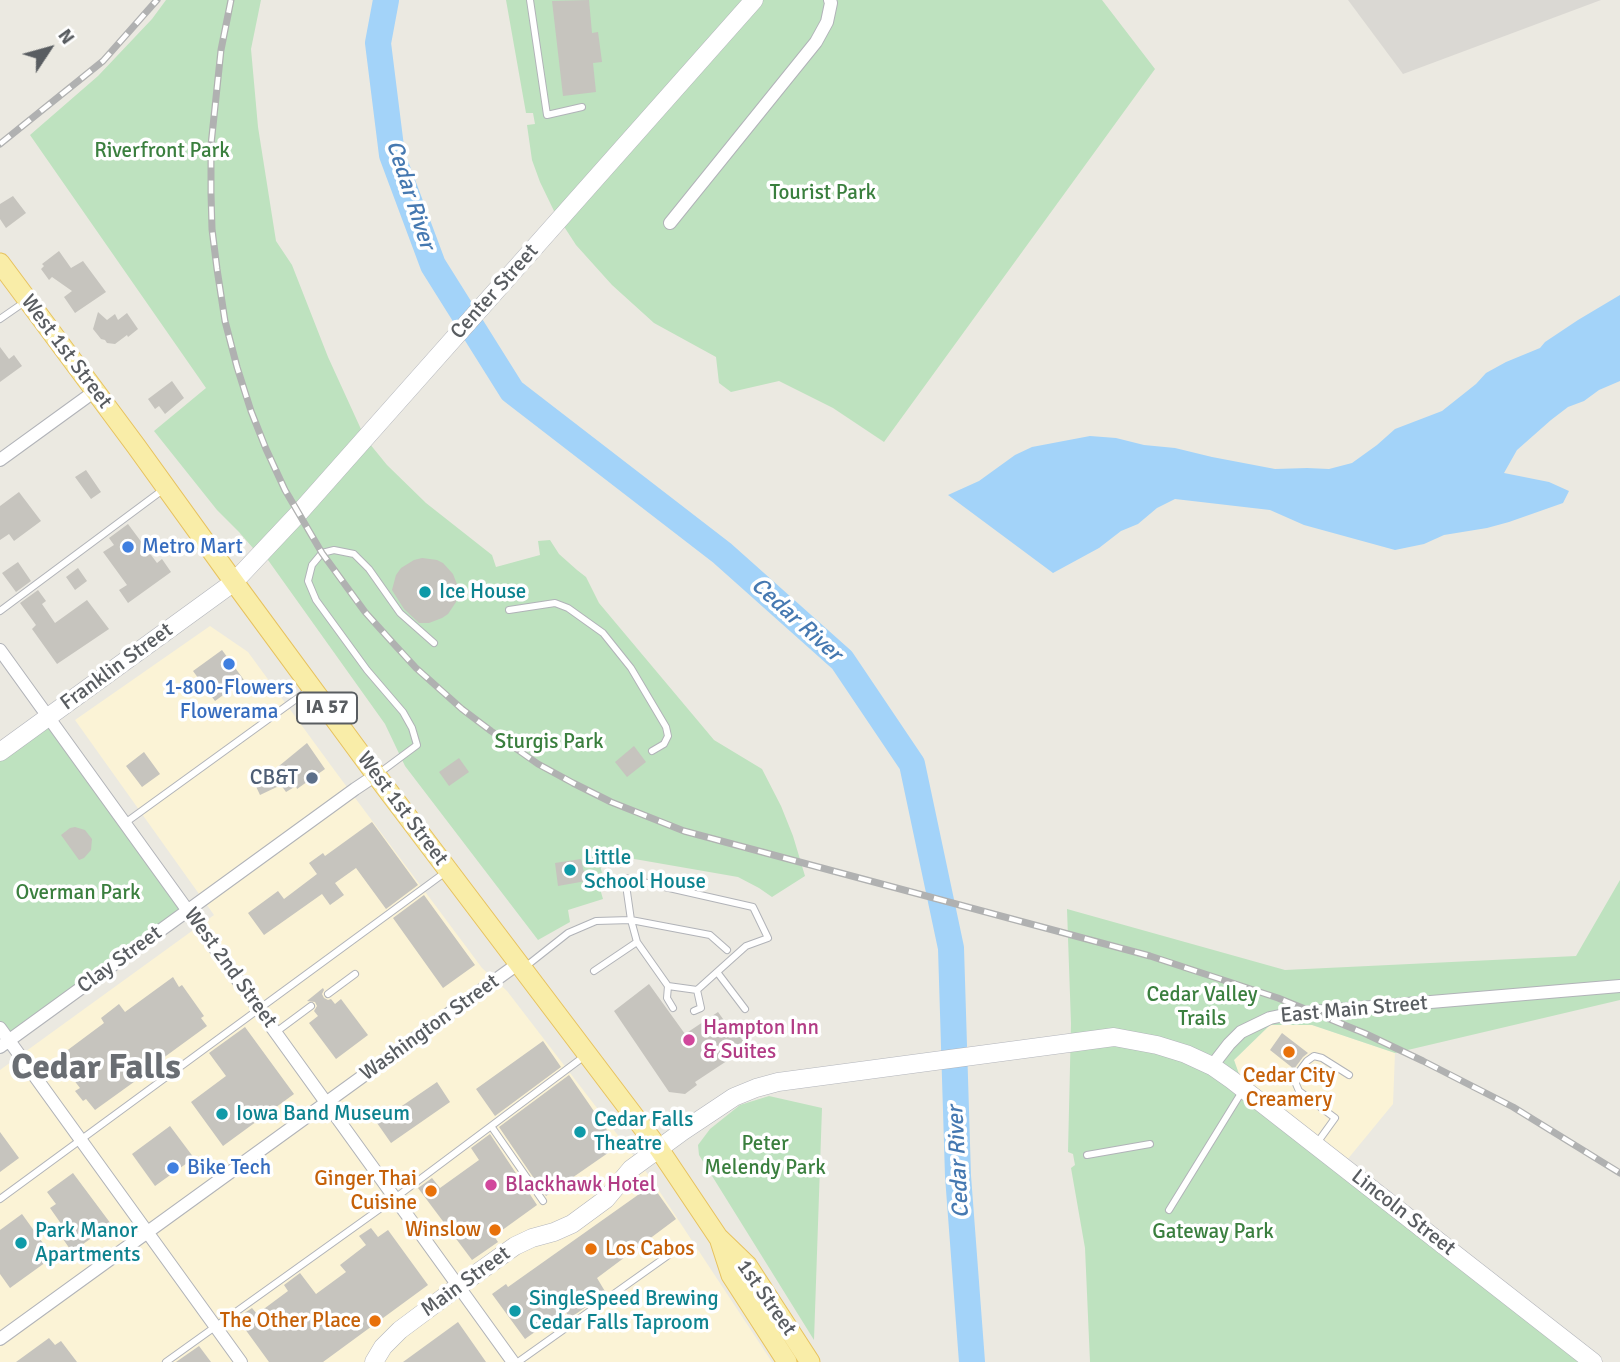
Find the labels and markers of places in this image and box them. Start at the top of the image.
place label: Metro Mart [142,534,243,560]
marker: Metro Mart [120,539,136,555]
place label: Ice House [439,579,526,605]
marker: Ice House [417,584,433,600]
marker: 1-800-Flowers Flowerama [221,656,237,672]
place label: 1-800-Flowers Flowerama [164,675,294,725]
place label: CB&T [250,765,298,791]
marker: CB&T [304,770,320,786]
place label: Little School House [584,845,706,895]
marker: Little School House [562,862,578,878]
place label: Hampton Inn & Suites [703,1015,819,1065]
marker: Hampton Inn & Suites [681,1032,697,1048]
marker: Cedar City Creamery [1281,1044,1297,1060]
place label: Cedar City Creamery [1243,1063,1335,1113]
place label: Iowa Band Museum [236,1101,410,1127]
marker: Iowa Band Museum [214,1106,230,1122]
place label: Cedar Falls Theatre [594,1107,693,1157]
marker: Cedar Falls Theatre [572,1124,588,1140]
place label: Bike Tech [187,1155,271,1181]
marker: Bike Tech [165,1160,181,1176]
place label: Ginger Thai Cuisine [314,1166,417,1216]
place label: Blackhawk Hotel [505,1172,656,1198]
marker: Blackhawk Hotel [483,1177,499,1193]
marker: Ginger Thai Cuisine [423,1183,439,1199]
place label: Winslow [405,1217,481,1243]
place label: Park Manor Apartments [35,1218,140,1268]
marker: Winslow [487,1222,503,1238]
marker: Park Manor Apartments [13,1235,29,1251]
place label: Los Cabos [605,1236,695,1262]
marker: Los Cabos [583,1241,599,1257]
place label: SingleSpeed Brewing Cedar Falls Taproom [529,1286,719,1336]
marker: SingleSpeed Brewing Cedar Falls Taproom [507,1303,523,1319]
place label: The Other Place [220,1308,361,1334]
marker: The Other Place [367,1313,383,1329]

